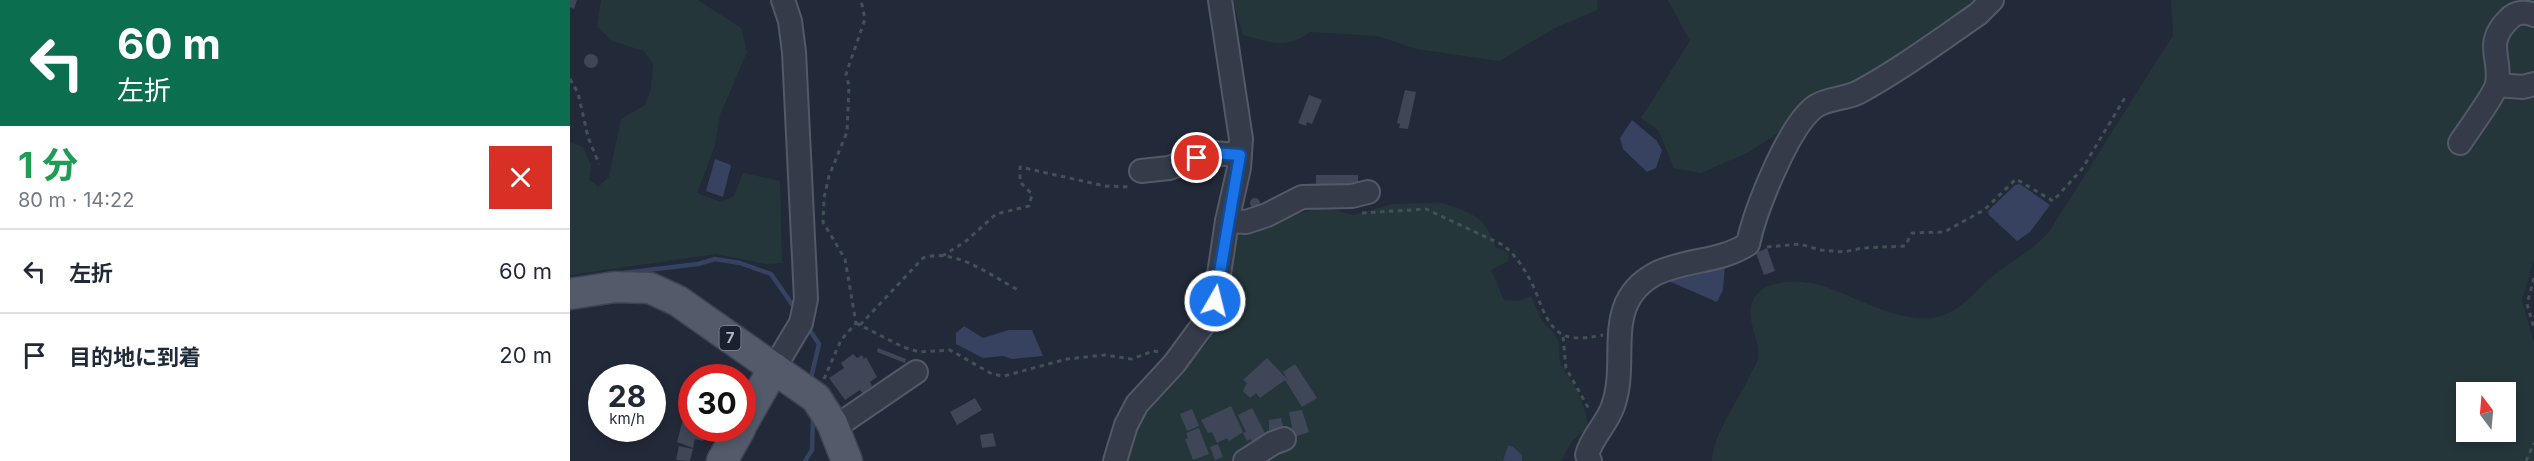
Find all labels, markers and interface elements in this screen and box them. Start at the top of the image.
text: 60 m [117,18,221,69]
icon: left [18,24,96,102]
text: 左折 [117,74,171,107]
pin [1171,132,1222,183]
icon: arrive [1180,141,1213,174]
text: 1 分 [18,143,78,187]
button: close [489,146,552,209]
text: 80 m · 14:22 [18,188,134,212]
icon: left [18,255,51,288]
text: 60 m [499,258,552,284]
text: 左折 [69,260,113,286]
position arrow [1183,269,1247,333]
road number: 7 [720,326,740,350]
icon: arrive [18,339,51,372]
text: 20 m [499,342,552,368]
text: 目的地に到着 [69,344,201,370]
speed limit sign: 30 [678,364,756,442]
text: 28 [608,378,646,414]
north arrow [2456,382,2516,442]
map controls [2456,382,2516,442]
text: km/h [609,409,645,428]

